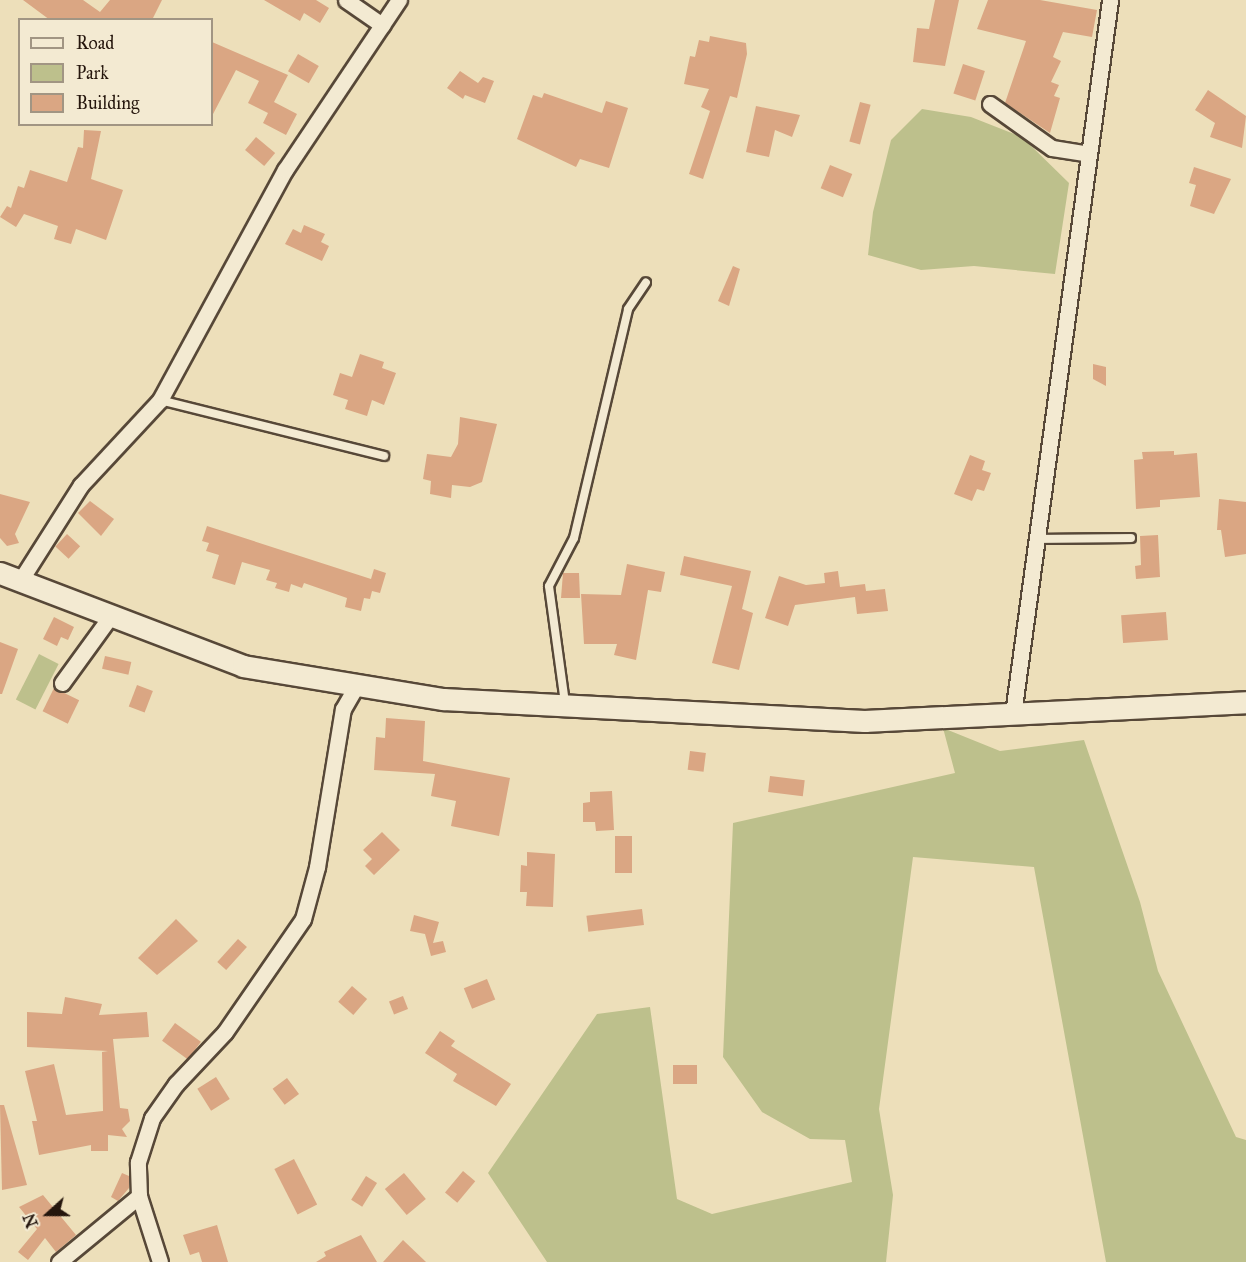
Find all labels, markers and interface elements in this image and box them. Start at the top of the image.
legend [18,18,213,126]
text: Road [76,32,114,54]
text: Park [76,62,109,84]
text: Building [76,92,139,114]
north arrow [18,1184,78,1244]
text: N [19,1211,42,1230]

